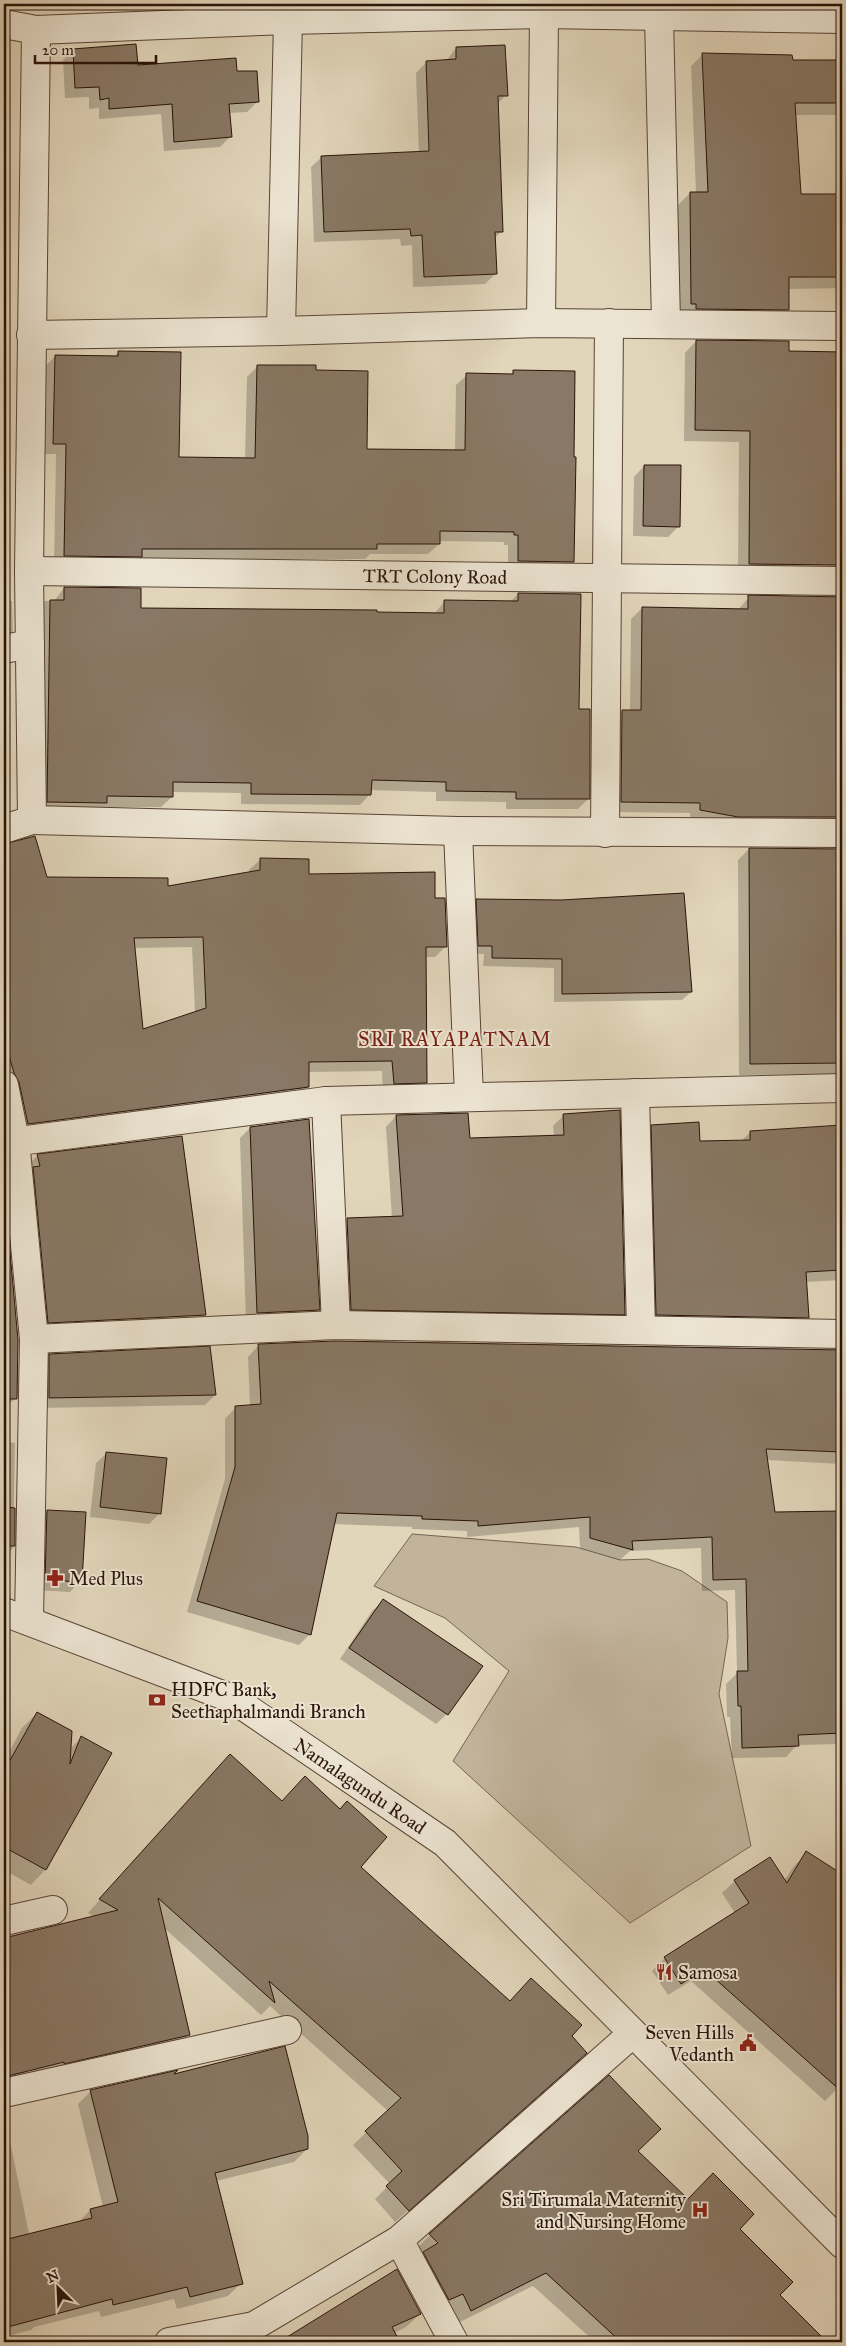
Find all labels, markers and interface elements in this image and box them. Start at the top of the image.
scale bar [35,32,156,64]
text: 20 m [42,41,74,59]
street label: TRT Colony Road [363,564,508,588]
district label: SRI RAYAPATNAM [358,1027,552,1051]
place label: Med Plus [69,1567,143,1590]
pharmacy icon: Med Plus [45,1568,65,1588]
place label: HDFC Bank, Seethaphalmandi Branch [171,1678,366,1723]
bank icon: HDFC Bank, Seethaphalmandi Branch [147,1690,167,1710]
street label: Namalagundu Road [290,1733,431,1839]
place label: Samosa [678,1961,738,1984]
restaurant icon: Samosa [654,1962,674,1982]
place label: Seven Hills Vedanth [645,2021,734,2066]
public building icon: Seven Hills Vedanth [738,2033,758,2053]
place label: Sri Tirumala Maternity and Nursing Home [501,2188,687,2234]
hospital icon: Sri Tirumala Maternity and Nursing Home [690,2200,710,2220]
north arrow [32,2264,82,2314]
text: N [44,2266,62,2287]

